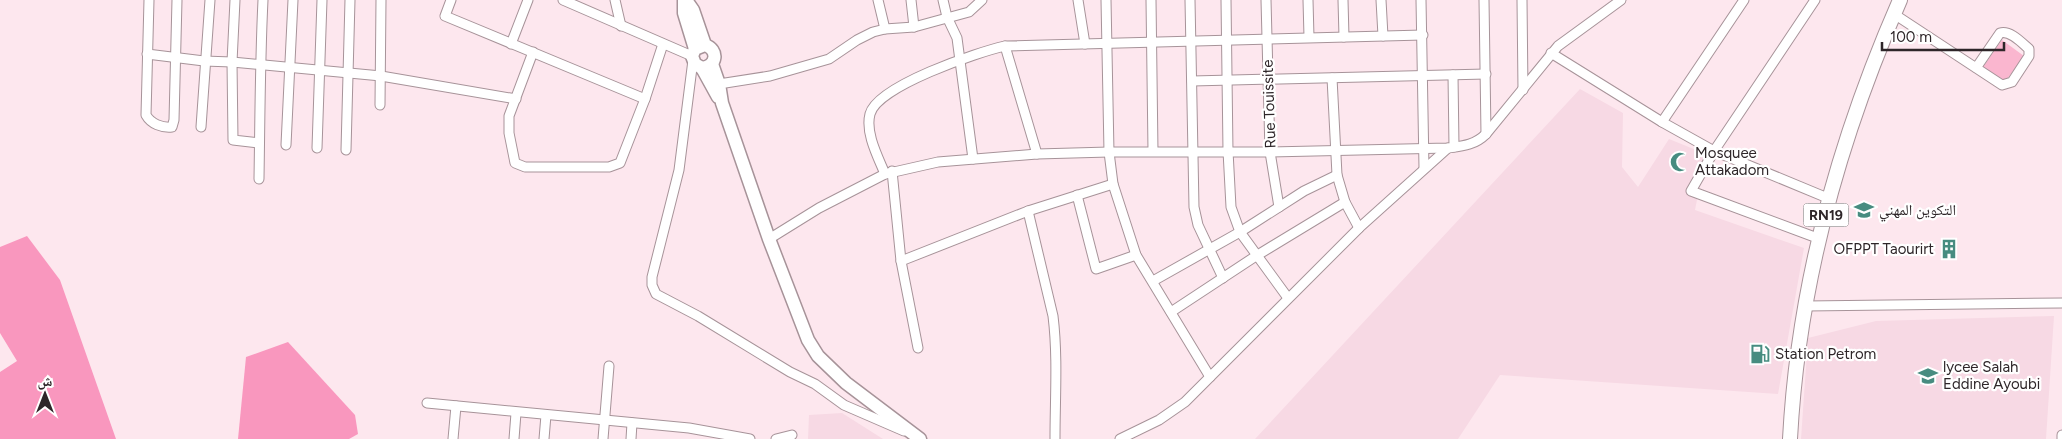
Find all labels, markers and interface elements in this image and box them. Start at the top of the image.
scale bar [1882,20,2004,52]
text: 100 m [1890,28,1932,46]
street label: Rue Touissite [1258,59,1280,149]
place label: Mosquee Attakadom [1695,144,1769,179]
mosque icon: Mosquee Attakadom [1669,151,1691,173]
school or university icon: التكوين المهني [1853,199,1875,221]
place label: التكوين المهني [1879,201,1956,222]
road number: RN19 [1804,204,1848,226]
building icon: OFPPT Taourirt [1938,238,1960,260]
place label: OFPPT Taourirt [1833,240,1934,258]
fuel station icon: Station Petrom [1749,343,1771,365]
place label: Station Petrom [1775,345,1876,363]
place label: lycee Salah Eddine Ayoubi [1943,358,2040,393]
school or university icon: lycee Salah Eddine Ayoubi [1917,365,1939,387]
north arrow [20,369,70,419]
text: ش [38,373,53,390]

